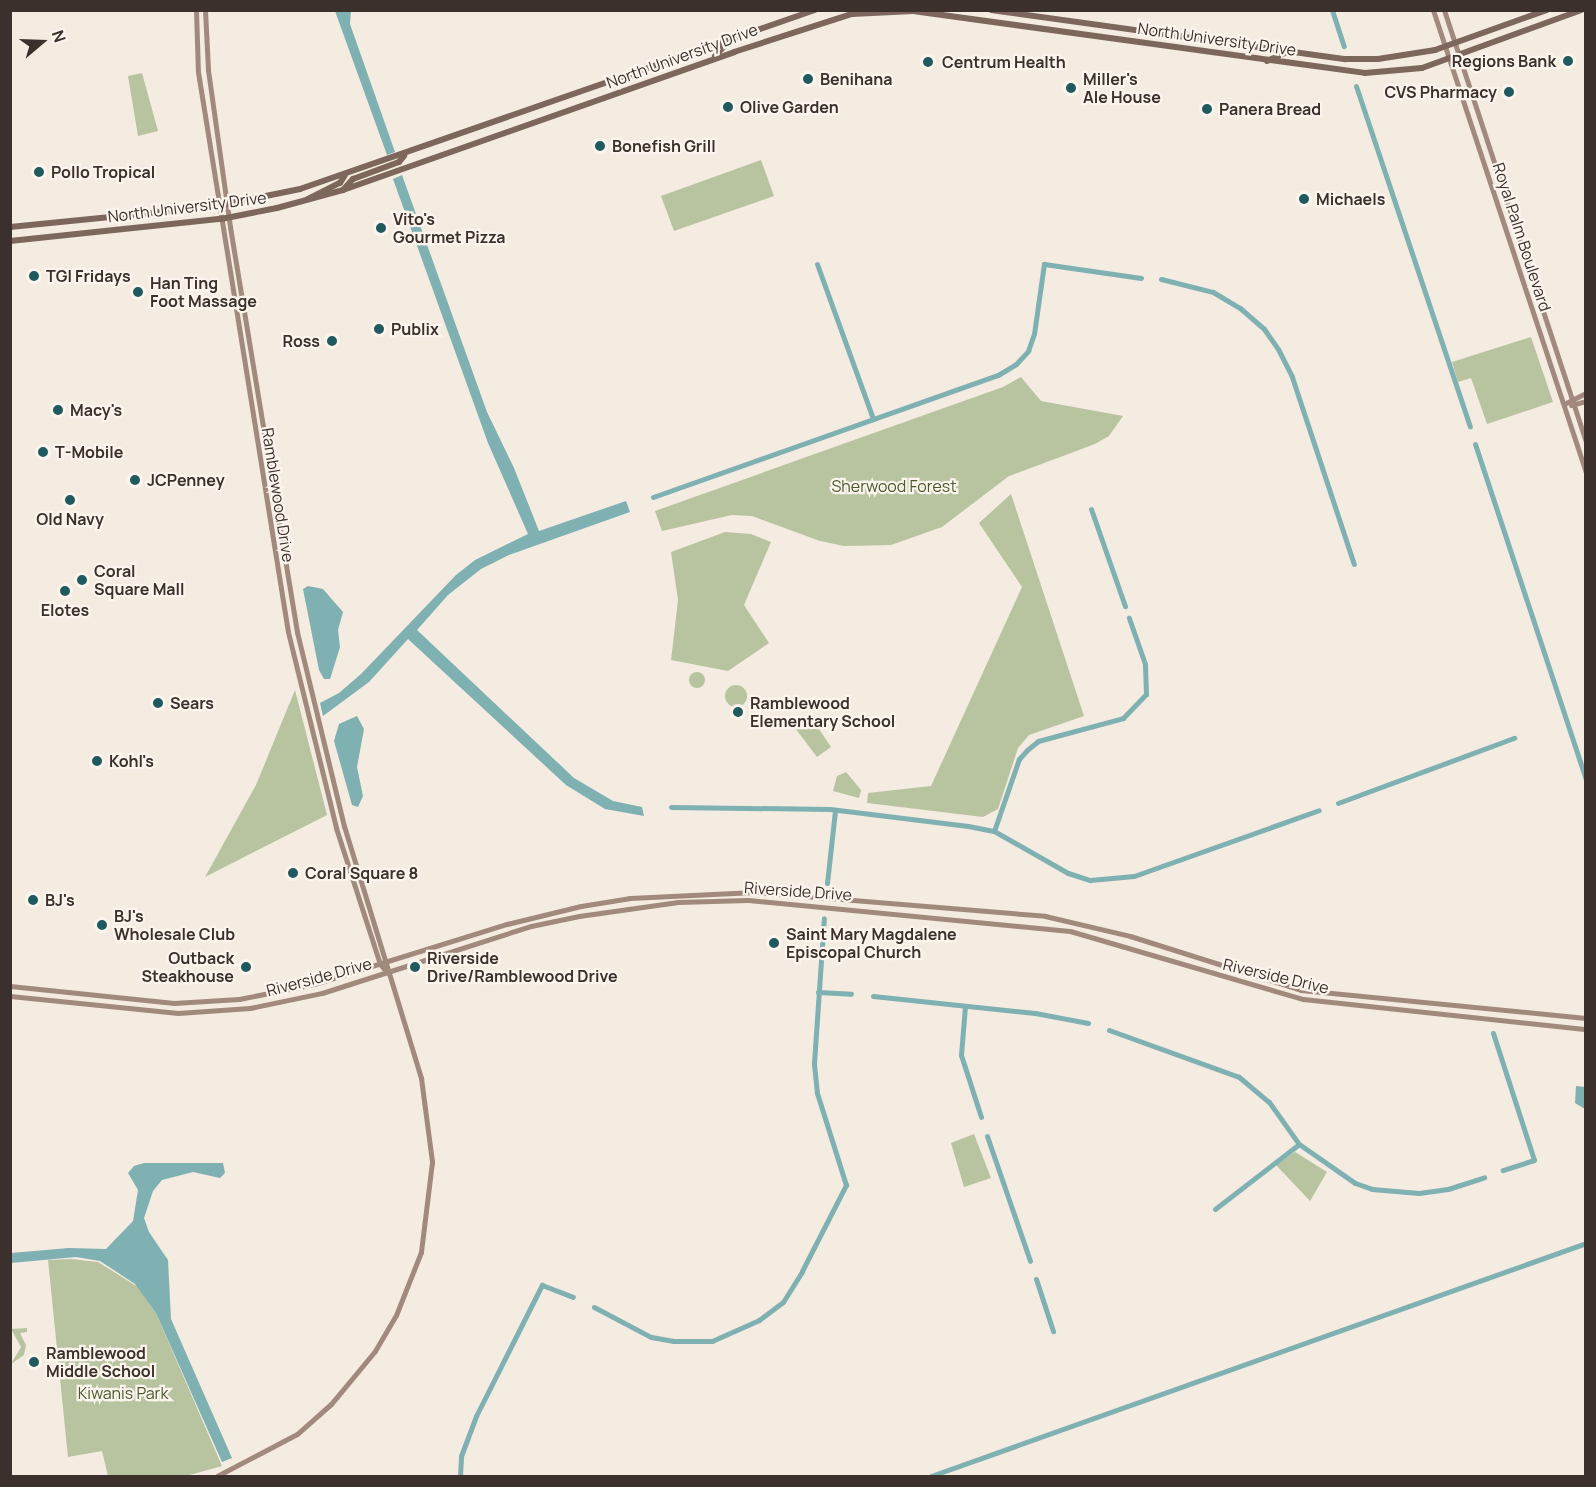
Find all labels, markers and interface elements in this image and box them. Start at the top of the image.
north arrow [12,12,72,72]
street label: North University Drive [1137,18,1297,60]
street label: North University Drive [604,20,760,92]
text: N [47,27,71,45]
place label: Regions Bank [1452,51,1556,71]
place label: Centrum Health [942,52,1066,72]
marker: Centrum Health [919,53,937,71]
marker: Regions Bank [1561,54,1575,68]
place label: Benihana [820,69,892,89]
place label: Miller's Ale House [1083,69,1161,107]
marker: Benihana [801,72,815,86]
marker: Miller's Ale House [1064,81,1078,95]
place label: CVS Pharmacy [1385,82,1497,102]
marker: CVS Pharmacy [1502,85,1516,99]
place label: Olive Garden [740,97,839,117]
place label: Panera Bread [1219,99,1321,119]
marker: Olive Garden [721,100,735,114]
marker: Panera Bread [1200,102,1214,116]
place label: Bonefish Grill [612,136,716,156]
marker: Bonefish Grill [593,139,607,153]
street label: Royal Palm Boulevard [1489,160,1555,314]
place label: Pollo Tropical [51,162,155,182]
marker: Pollo Tropical [32,165,46,179]
street label: North University Drive [107,188,267,226]
place label: Michaels [1316,189,1385,209]
marker: Michaels [1297,192,1311,206]
place label: Vito's Gourmet Pizza [393,209,506,247]
marker: Vito's Gourmet Pizza [374,221,388,235]
place label: TGI Fridays [46,266,131,286]
marker: TGI Fridays [27,269,41,283]
place label: Han Ting Foot Massage [150,273,257,311]
marker: Han Ting Foot Massage [131,285,145,299]
place label: Publix [391,319,439,339]
marker: Publix [372,322,386,336]
place label: Ross [282,331,320,351]
marker: Ross [325,334,339,348]
place label: Macy's [70,400,122,420]
marker: Macy's [51,403,65,417]
street label: Ramblewood Drive [258,426,298,564]
place label: T-Mobile [55,442,123,462]
marker: T-Mobile [36,445,50,459]
place label: JCPenney [147,470,225,490]
marker: JCPenney [128,473,142,487]
park label: Sherwood Forest [831,476,957,496]
marker: Old Navy [63,493,77,507]
place label: Old Navy [36,509,104,529]
place label: Coral Square Mall [94,561,185,599]
marker: Coral Square Mall [75,573,89,587]
marker: Elotes [58,584,72,598]
place label: Elotes [41,600,89,620]
place label: Sears [170,693,214,713]
place label: Ramblewood Elementary School [750,693,895,731]
marker: Sears [151,696,165,710]
marker: Ramblewood Elementary School [731,705,745,719]
place label: Kohl's [109,751,154,771]
marker: Kohl's [90,754,104,768]
place label: Coral Square 8 [305,863,418,883]
marker: Coral Square 8 [286,866,300,880]
street label: Riverside Drive [743,878,853,904]
place label: BJ's [45,890,75,910]
marker: BJ's [26,893,40,907]
place label: BJ's Wholesale Club [114,906,235,944]
marker: BJ's Wholesale Club [95,918,109,932]
place label: Saint Mary Magdalene Episcopal Church [786,924,957,962]
marker: Saint Mary Magdalene Episcopal Church [767,936,781,950]
place label: Outback Steakhouse [141,948,234,986]
place label: Riverside Drive/Ramblewood Drive [427,948,618,986]
street label: Riverside Drive [264,954,374,1000]
street label: Riverside Drive [1221,954,1331,998]
marker: Outback Steakhouse [239,960,253,974]
marker: Riverside Drive/Ramblewood Drive [408,960,422,974]
place label: Ramblewood Middle School [46,1343,155,1381]
marker: Ramblewood Middle School [27,1355,41,1369]
park label: Kiwanis Park [78,1383,168,1403]

